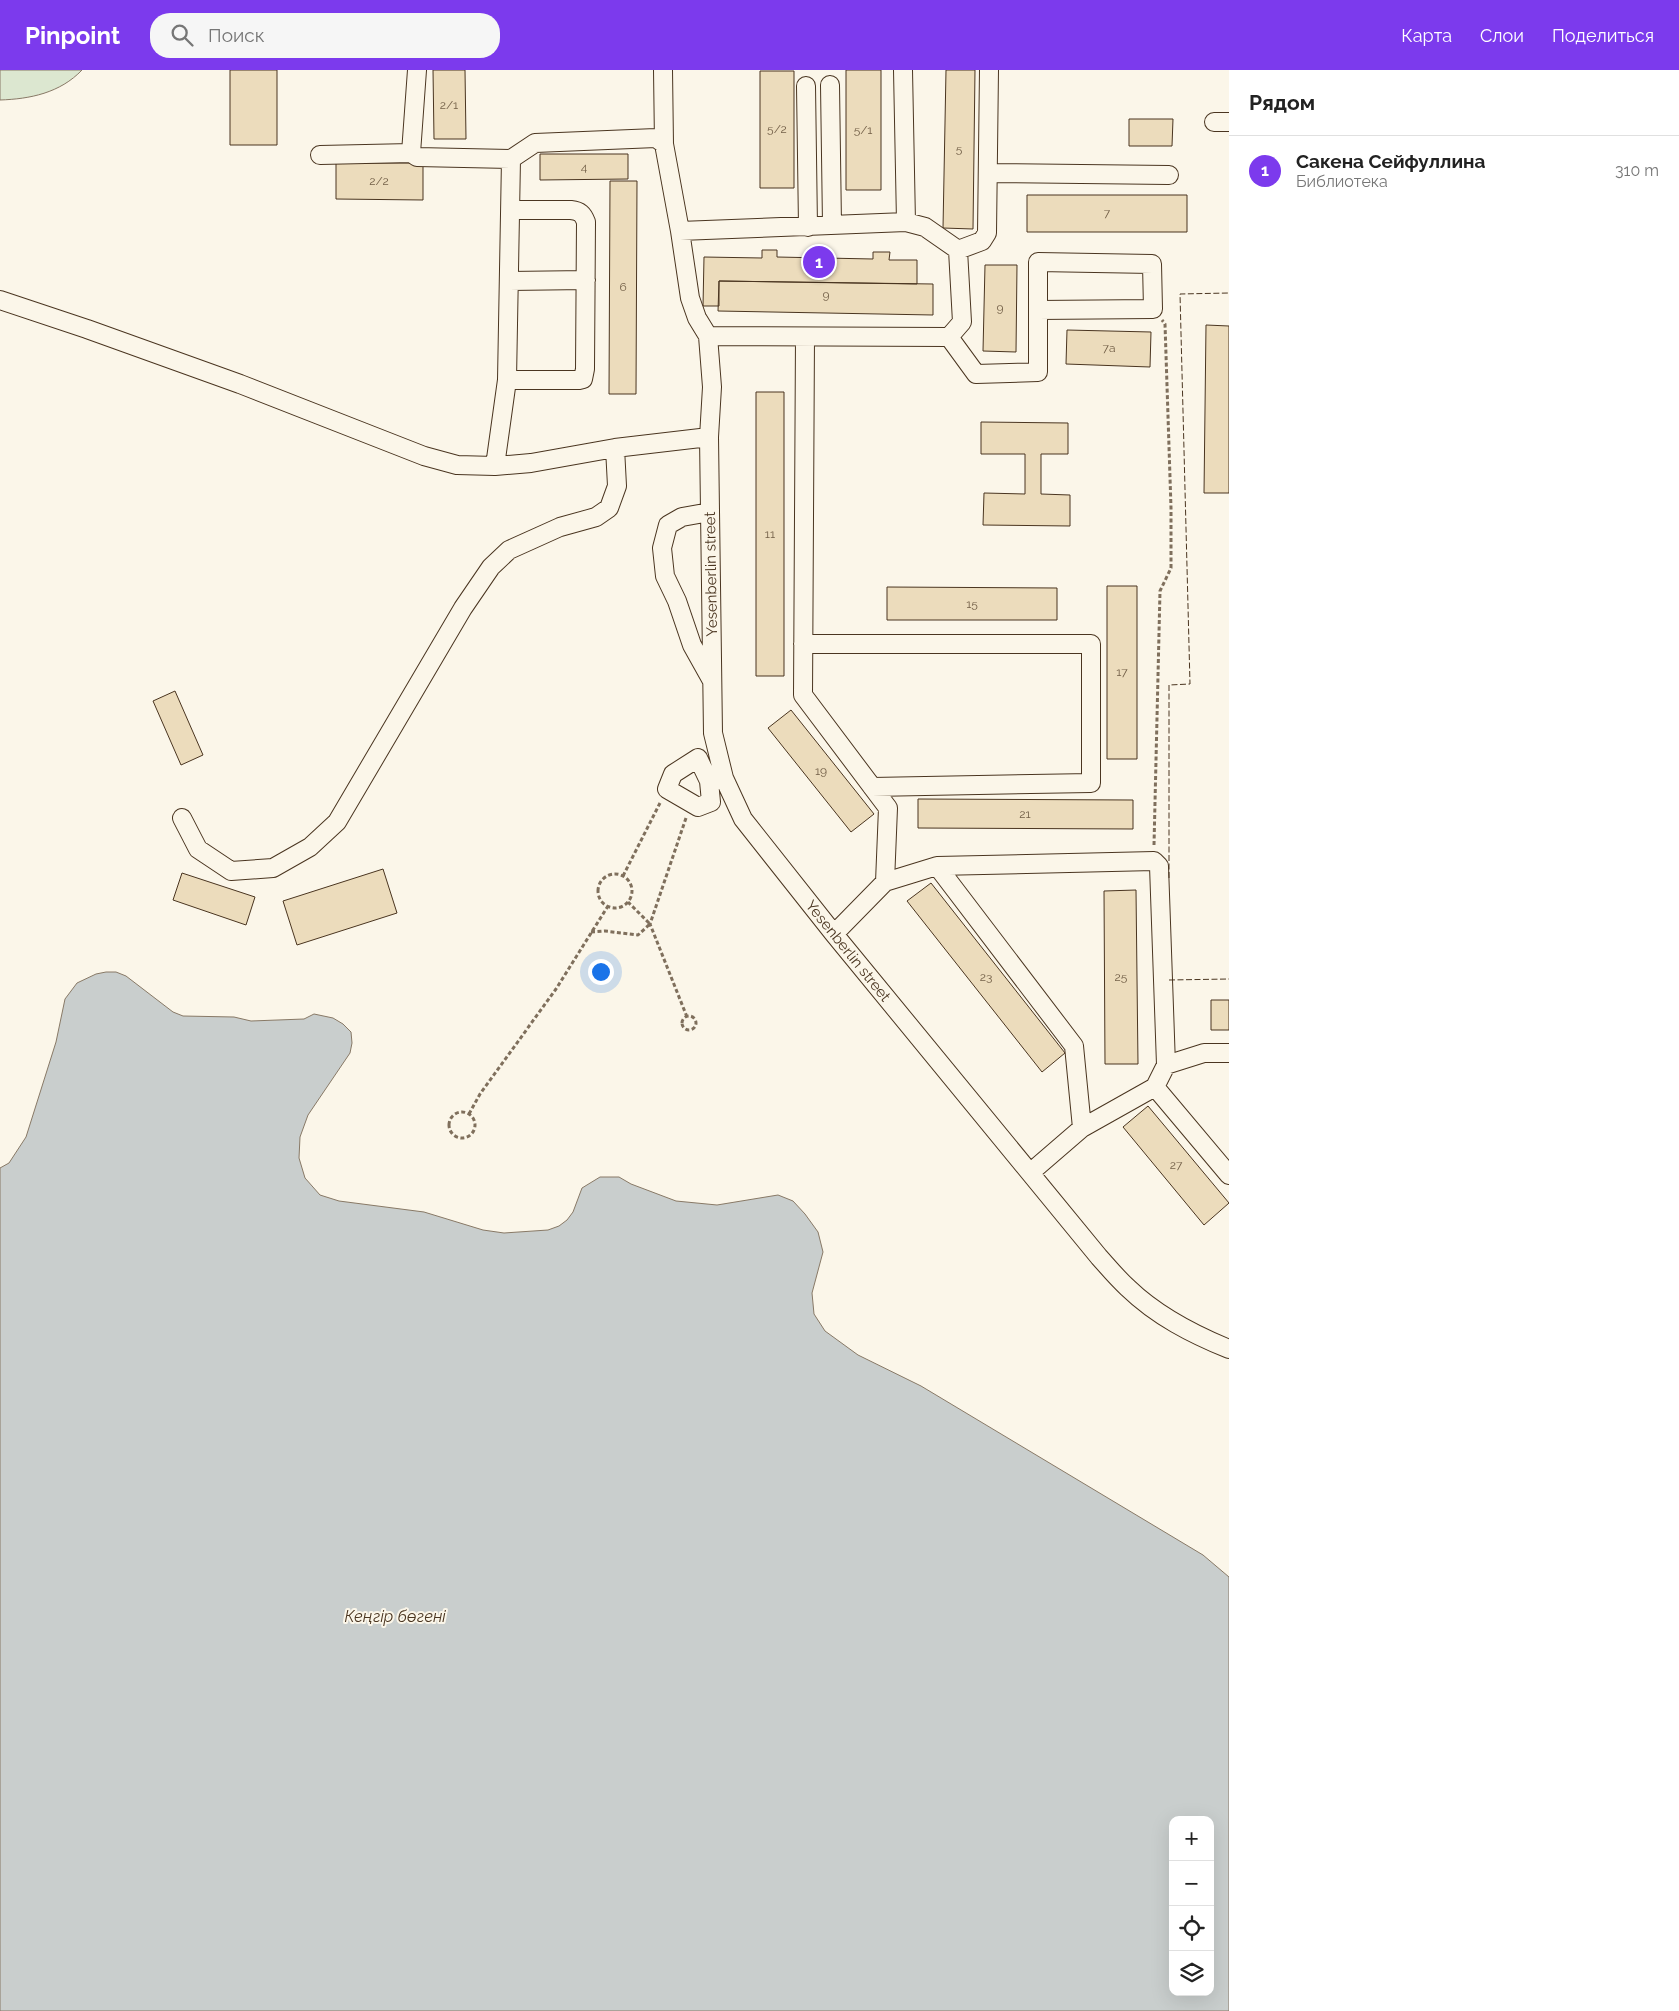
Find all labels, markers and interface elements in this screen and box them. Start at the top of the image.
search box [150,13,500,58]
text: Pinpoint [25,21,120,50]
icon: search [168,21,196,49]
text: Поиск [208,24,265,46]
text: Карта [1401,25,1452,46]
text: Слои [1480,25,1524,46]
text: Поделиться [1552,25,1654,46]
text: Рядом [1249,90,1315,115]
house number: 2/1 [440,98,458,112]
house number: 5/2 [767,122,787,136]
house number: 5/1 [854,123,872,137]
house number: 5 [956,142,963,156]
text: Сакена Сейфуллина [1296,150,1485,172]
house number: 4 [581,160,588,174]
text: 1 [1261,161,1269,180]
text: 310 m [1615,161,1659,180]
text: Библиотека [1296,172,1388,191]
house number: 2/2 [369,174,389,188]
house number: 7 [1104,206,1111,220]
pin: 1 [803,243,835,281]
house number: 6 [619,280,627,294]
house number: 9 [822,288,830,302]
house number: 9 [996,301,1004,315]
house number: 7а [1103,341,1115,355]
street label: Yesenberlin street [701,511,721,637]
house number: 11 [765,527,775,541]
house number: 15 [966,597,978,611]
house number: 17 [1116,665,1128,679]
house number: 19 [815,764,827,778]
house number: 21 [1019,807,1031,821]
street label: Yesenberlin street [802,897,894,1005]
your location [588,959,614,985]
house number: 23 [980,970,992,984]
house number: 25 [1115,970,1128,984]
house number: 27 [1170,1158,1183,1172]
water label: Кеңгір бөгені [344,1607,446,1626]
map controls [1169,1816,1214,1996]
button: + [1169,1816,1214,1861]
button: − [1169,1861,1214,1906]
button: locate [1169,1906,1214,1951]
button: layers [1169,1951,1214,1996]

